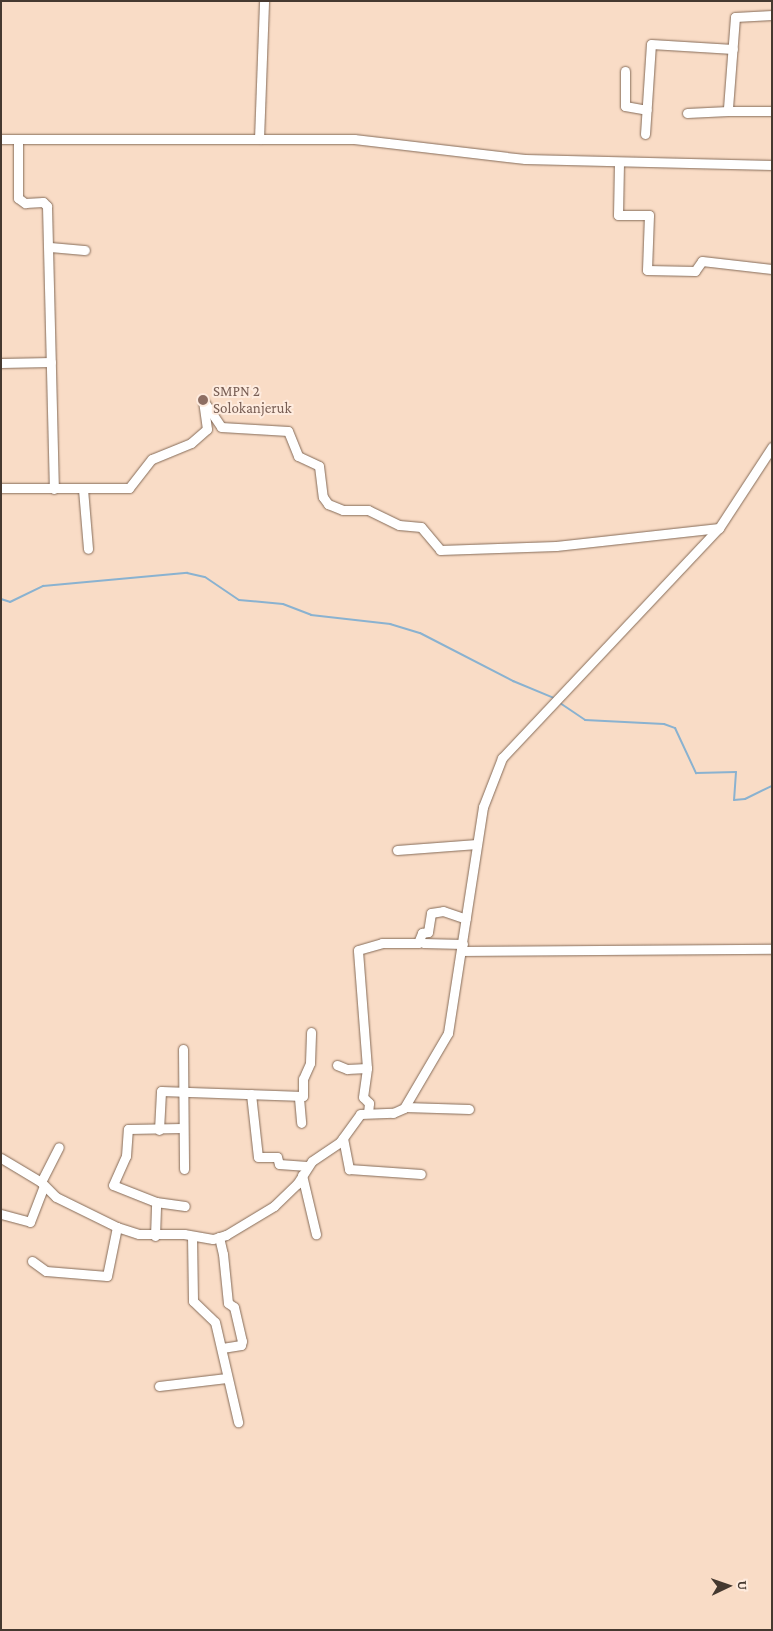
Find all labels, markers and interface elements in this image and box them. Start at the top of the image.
place label: SMPN 2 Solokanjeruk [213,382,292,417]
marker: SMPN 2 Solokanjeruk [197,394,209,406]
north arrow [703,1561,753,1611]
text: U [735,1580,751,1590]

